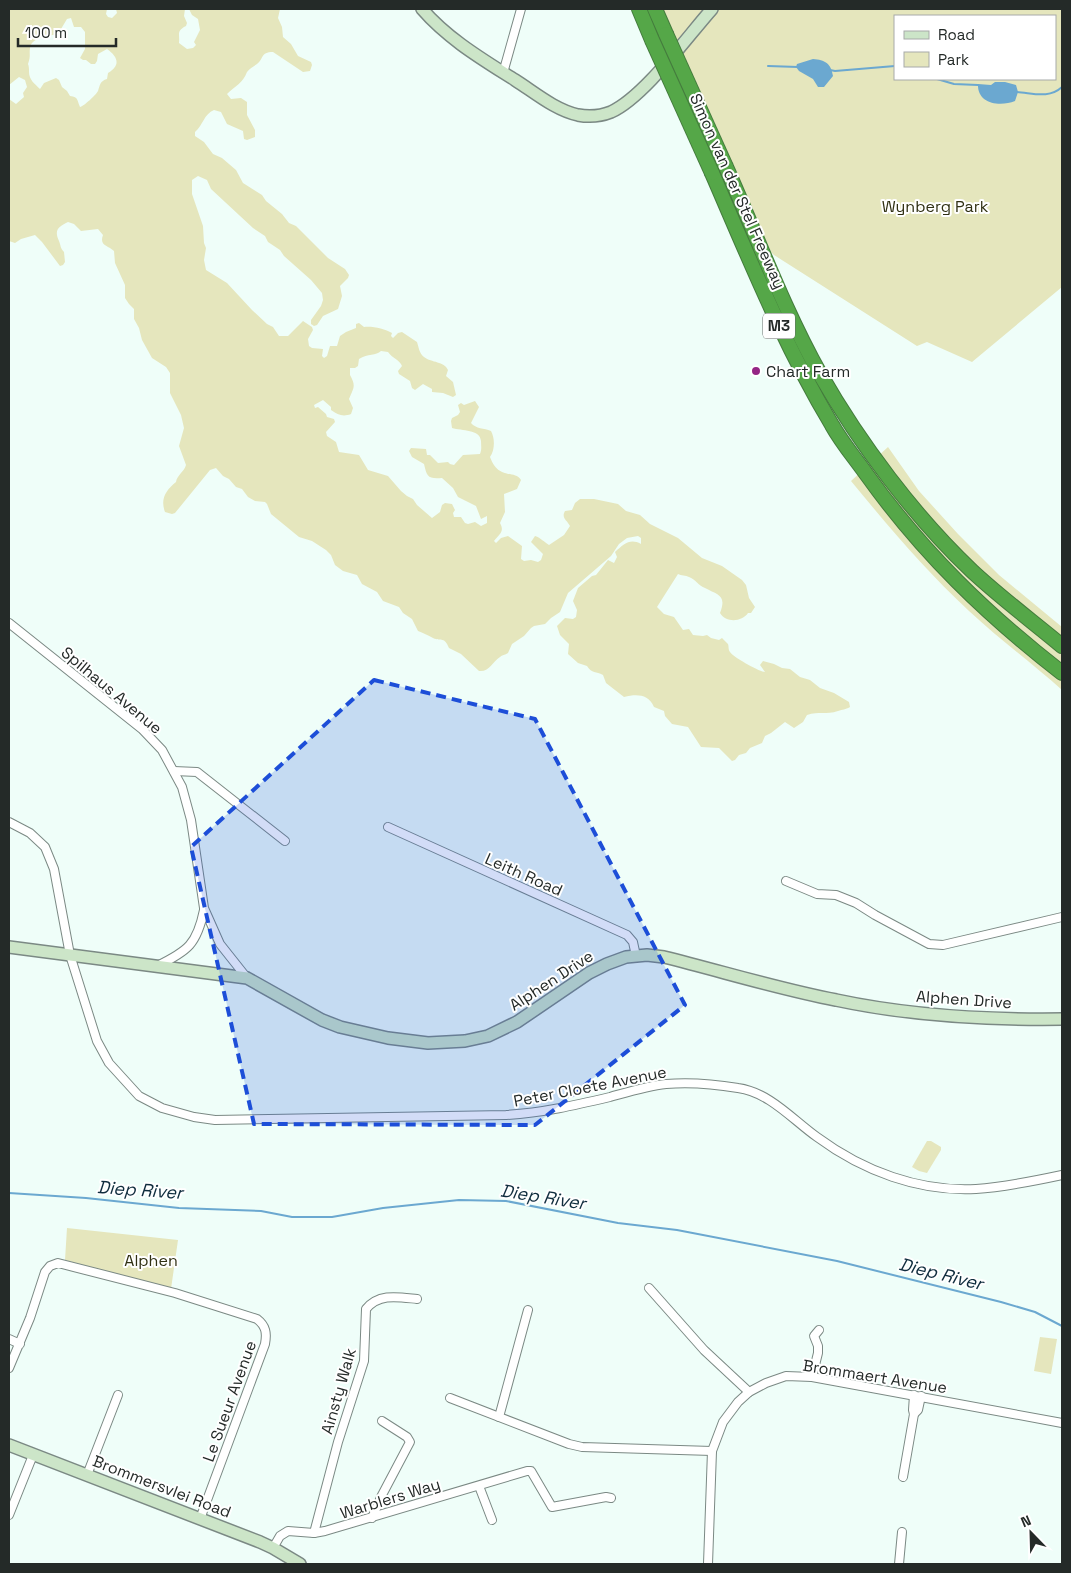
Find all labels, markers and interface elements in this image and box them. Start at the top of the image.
scale bar [18,15,115,47]
legend [894,15,1056,80]
text: 100 m [25,23,67,42]
text: Road [938,25,975,44]
text: Park [938,50,969,69]
street label: Simon van der Stel Freeway [685,90,790,292]
park label: Wynberg Park [882,196,989,217]
road number: M3 [763,314,795,338]
place label: Chart Farm [766,361,850,382]
marker: Chart Farm [750,365,762,377]
street label: Spilhaus Avenue [57,642,166,739]
street label: Leith Road [482,848,566,901]
street label: Alphen Drive [505,946,597,1015]
street label: Alphen Drive [915,986,1013,1013]
street label: Peter Cloete Avenue [512,1061,668,1112]
water label: Diep River [96,1175,186,1204]
water label: Diep River [499,1178,589,1215]
park label: Alphen [124,1250,178,1271]
water label: Diep River [897,1252,988,1296]
street label: Le Sueur Avenue [198,1338,261,1465]
street label: Ainsty Walk [316,1345,361,1437]
street label: Brommaert Avenue [801,1355,949,1398]
street label: Brommersvlei Road [90,1450,234,1523]
street label: Warblers Way [337,1473,443,1524]
north arrow [1006,1508,1056,1558]
text: N [1018,1511,1034,1531]

